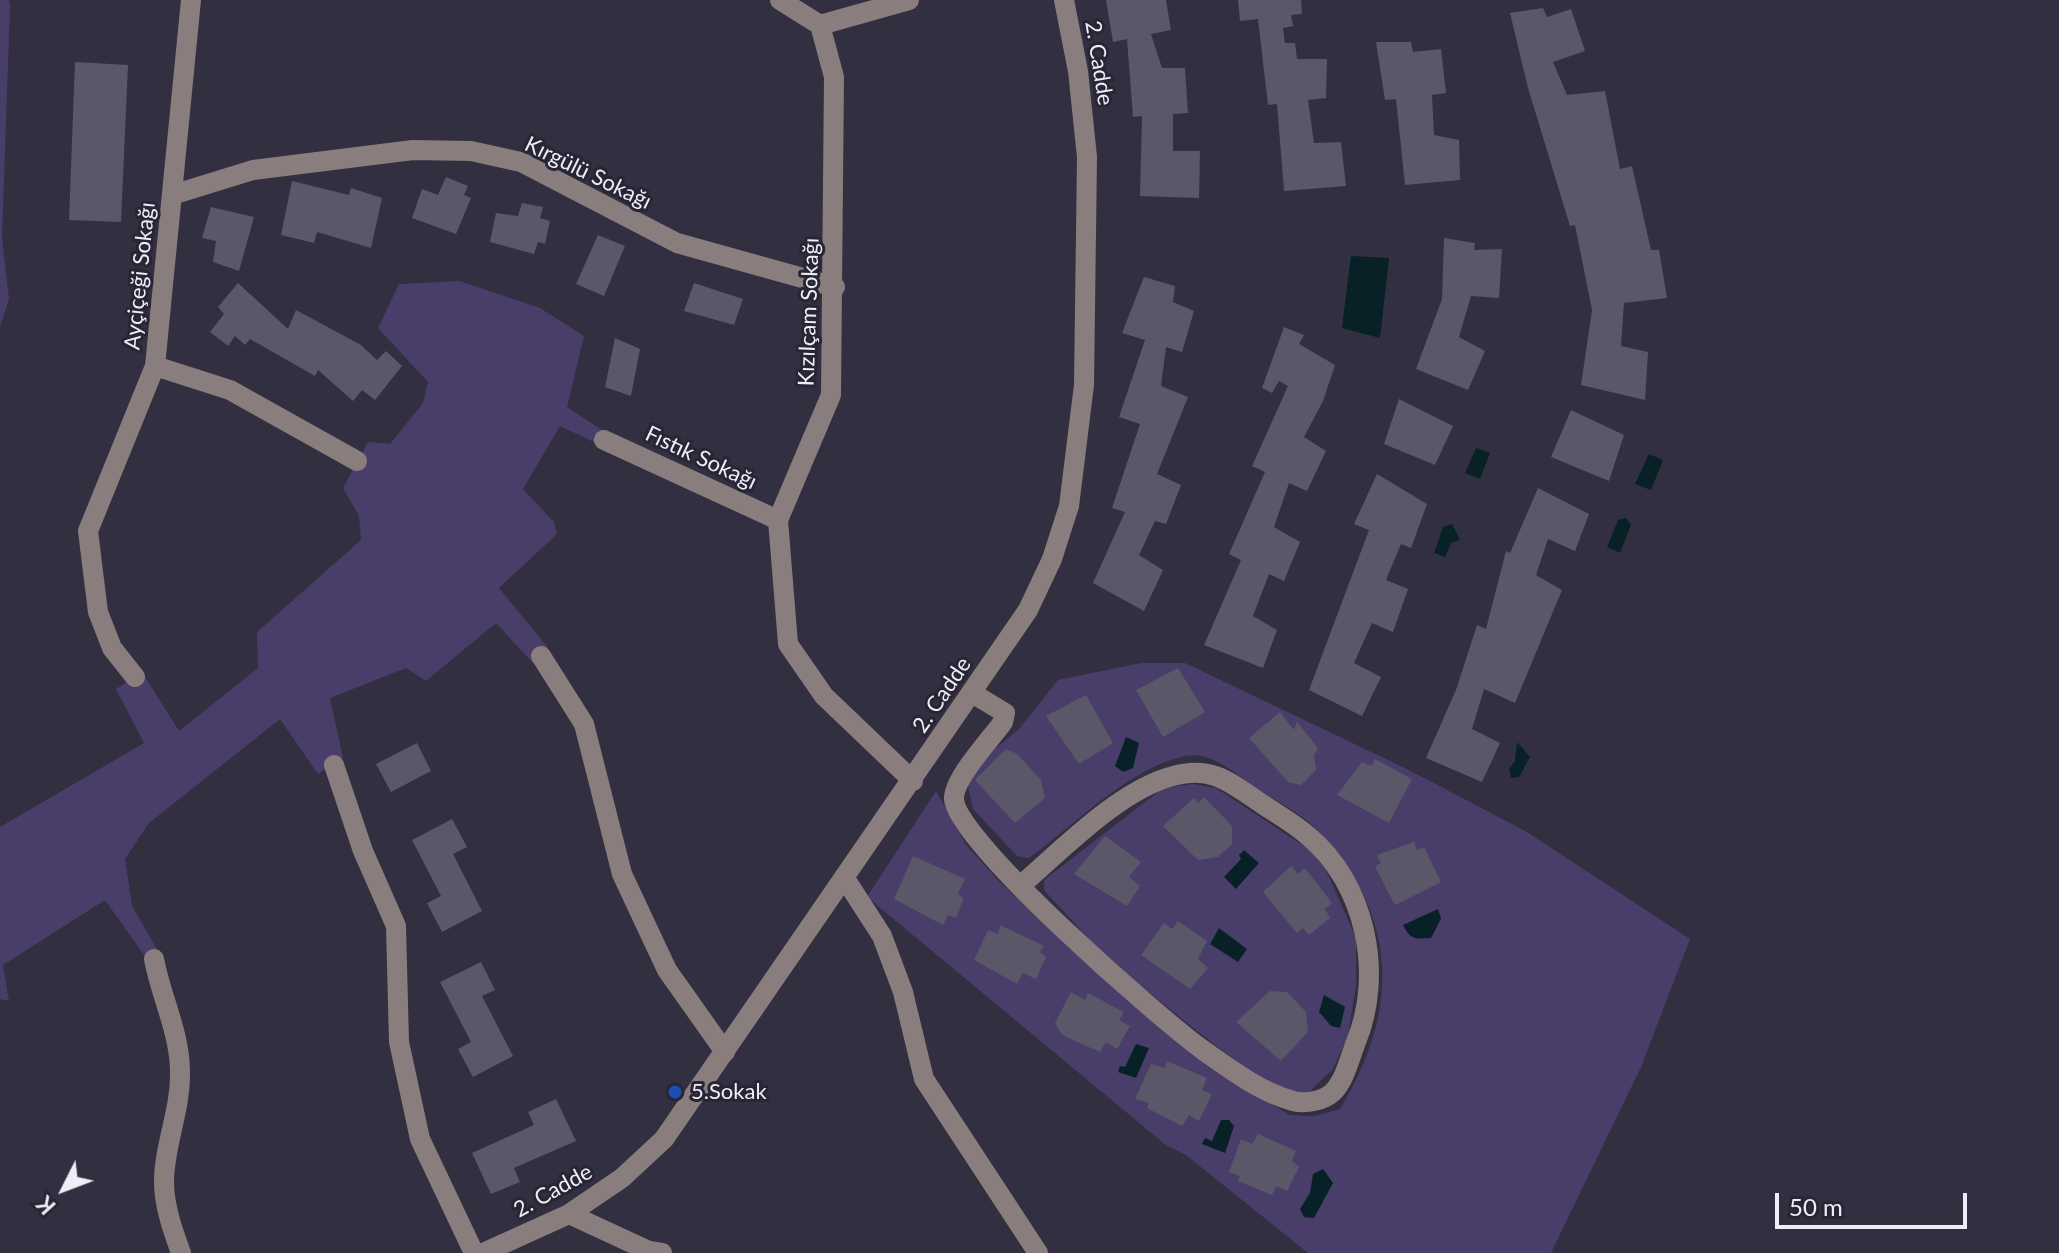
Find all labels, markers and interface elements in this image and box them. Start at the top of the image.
street label: 2. Cadde [1079,19,1119,107]
street label: Kırgülü Sokağı [520,131,656,215]
street label: Ayçiçeği Sokağı [119,201,161,351]
street label: Kızılçam Sokağı [793,237,825,387]
street label: Fıstık Sokağı [641,421,761,495]
street label: 2. Cadde [907,652,977,738]
place label: 5.Sokak [691,1079,767,1105]
marker: 5.Sokak [666,1083,684,1101]
north arrow [24,1149,104,1229]
street label: 2. Cadde [509,1159,597,1223]
scale bar [1779,1177,1971,1227]
text: K [31,1191,61,1220]
text: 50 m [1789,1192,1843,1221]

